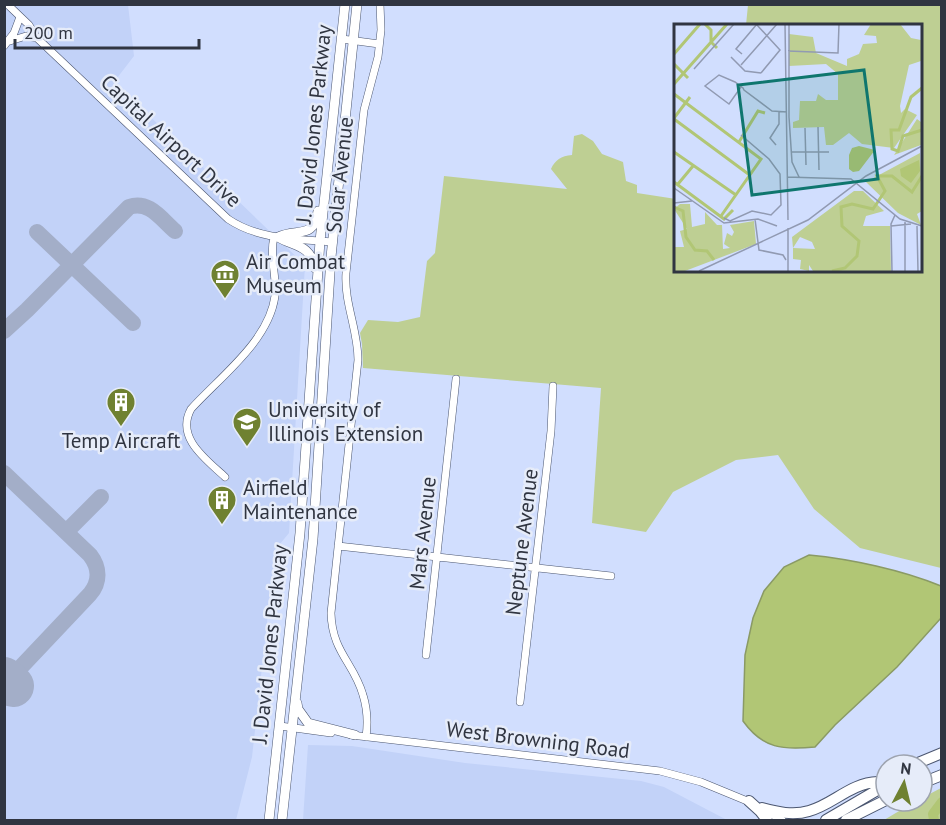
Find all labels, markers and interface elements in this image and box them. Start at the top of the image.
scale bar [15,12,200,50]
text: 200 m [24,21,73,44]
street label: J. David Jones Parkway [290,23,337,226]
inset map [674,24,922,272]
street label: Capital Airport Drive [95,68,247,213]
street label: Solar Avenue [320,116,359,234]
place label: Air Combat Museum [246,248,345,299]
museum icon: Air Combat Museum [209,258,241,300]
building icon: Temp Aircraft [105,386,137,428]
place label: University of Illinois Extension [268,396,423,447]
school or university icon: University of Illinois Extension [231,406,263,448]
place label: Temp Aircraft [62,427,180,454]
street label: Neptune Avenue [499,467,544,617]
place label: Airfield Maintenance [243,474,358,525]
street label: Mars Avenue [403,475,442,591]
building icon: Airfield Maintenance [206,484,238,526]
street label: J. David Jones Parkway [246,543,293,746]
street label: West Browning Road [445,715,631,764]
north arrow [874,753,934,813]
text: N [899,758,912,779]

